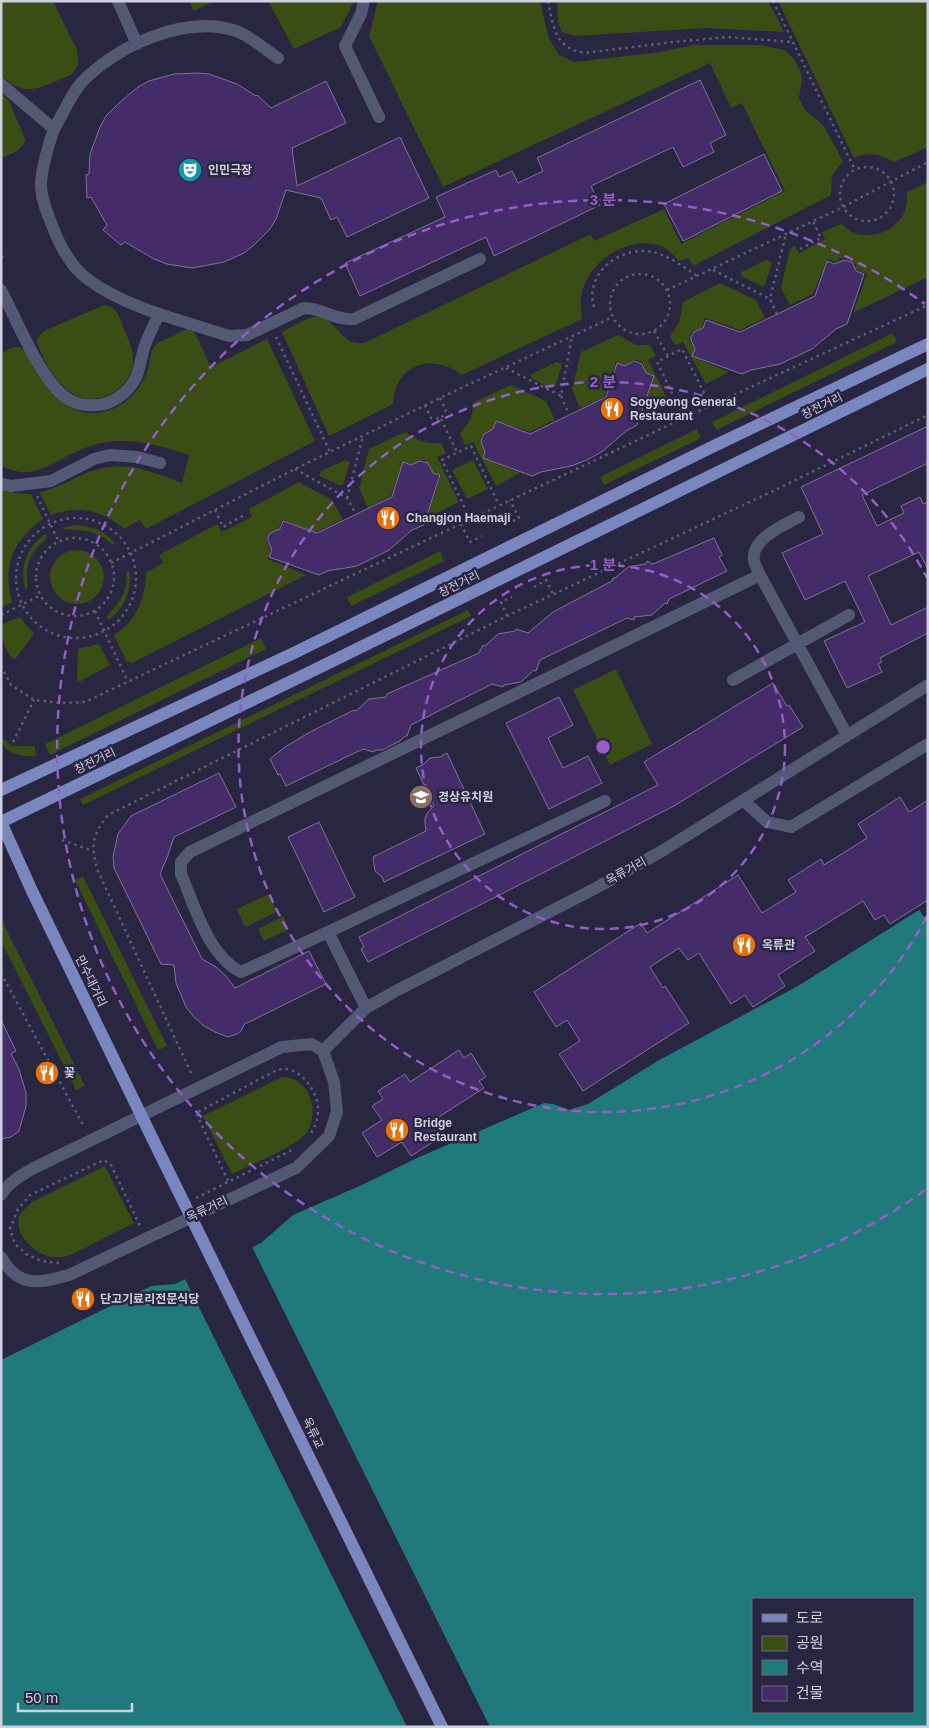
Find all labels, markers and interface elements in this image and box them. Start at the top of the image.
theatre icon: 인민극장 [177,157,203,183]
place label: 인민극장 [208,163,252,177]
text: 3 분 [590,191,616,208]
text: 2 분 [590,373,616,390]
street label: 창전거리 [799,390,845,422]
place label: Sogyeong General Restaurant [630,395,736,423]
restaurant icon: Sogyeong General Restaurant [599,396,625,422]
restaurant icon: Changjon Haemaji [375,505,401,531]
place label: Changjon Haemaji [406,511,511,525]
text: 1 분 [590,556,616,573]
street label: 창전거리 [436,568,482,600]
centre of rings [594,738,612,756]
street label: 창전거리 [72,745,118,777]
school or university icon: 경상유치원 [408,784,434,810]
place label: 경상유치원 [438,790,493,804]
street label: 옥류거리 [603,854,649,888]
restaurant icon: 옥류관 [731,932,757,958]
place label: 옥류관 [762,938,795,952]
street label: 만수대거리 [73,953,109,1009]
restaurant icon: 꽃 [34,1060,60,1086]
place label: 꽃 [64,1066,75,1080]
place label: Bridge Restaurant [414,1116,477,1144]
restaurant icon: Bridge Restaurant [384,1117,410,1143]
street label: 옥류거리 [184,1193,230,1225]
restaurant icon: 단고기료리전문식당 [70,1286,96,1312]
place label: 단고기료리전문식당 [100,1292,199,1306]
street label: 옥류교 [299,1415,327,1451]
legend [752,1598,914,1713]
text: 도로 [796,1609,824,1626]
text: 공원 [796,1634,824,1651]
text: 수역 [796,1659,824,1676]
scale bar [18,1680,131,1712]
text: 건물 [796,1684,824,1701]
text: 50 m [25,1689,58,1706]

